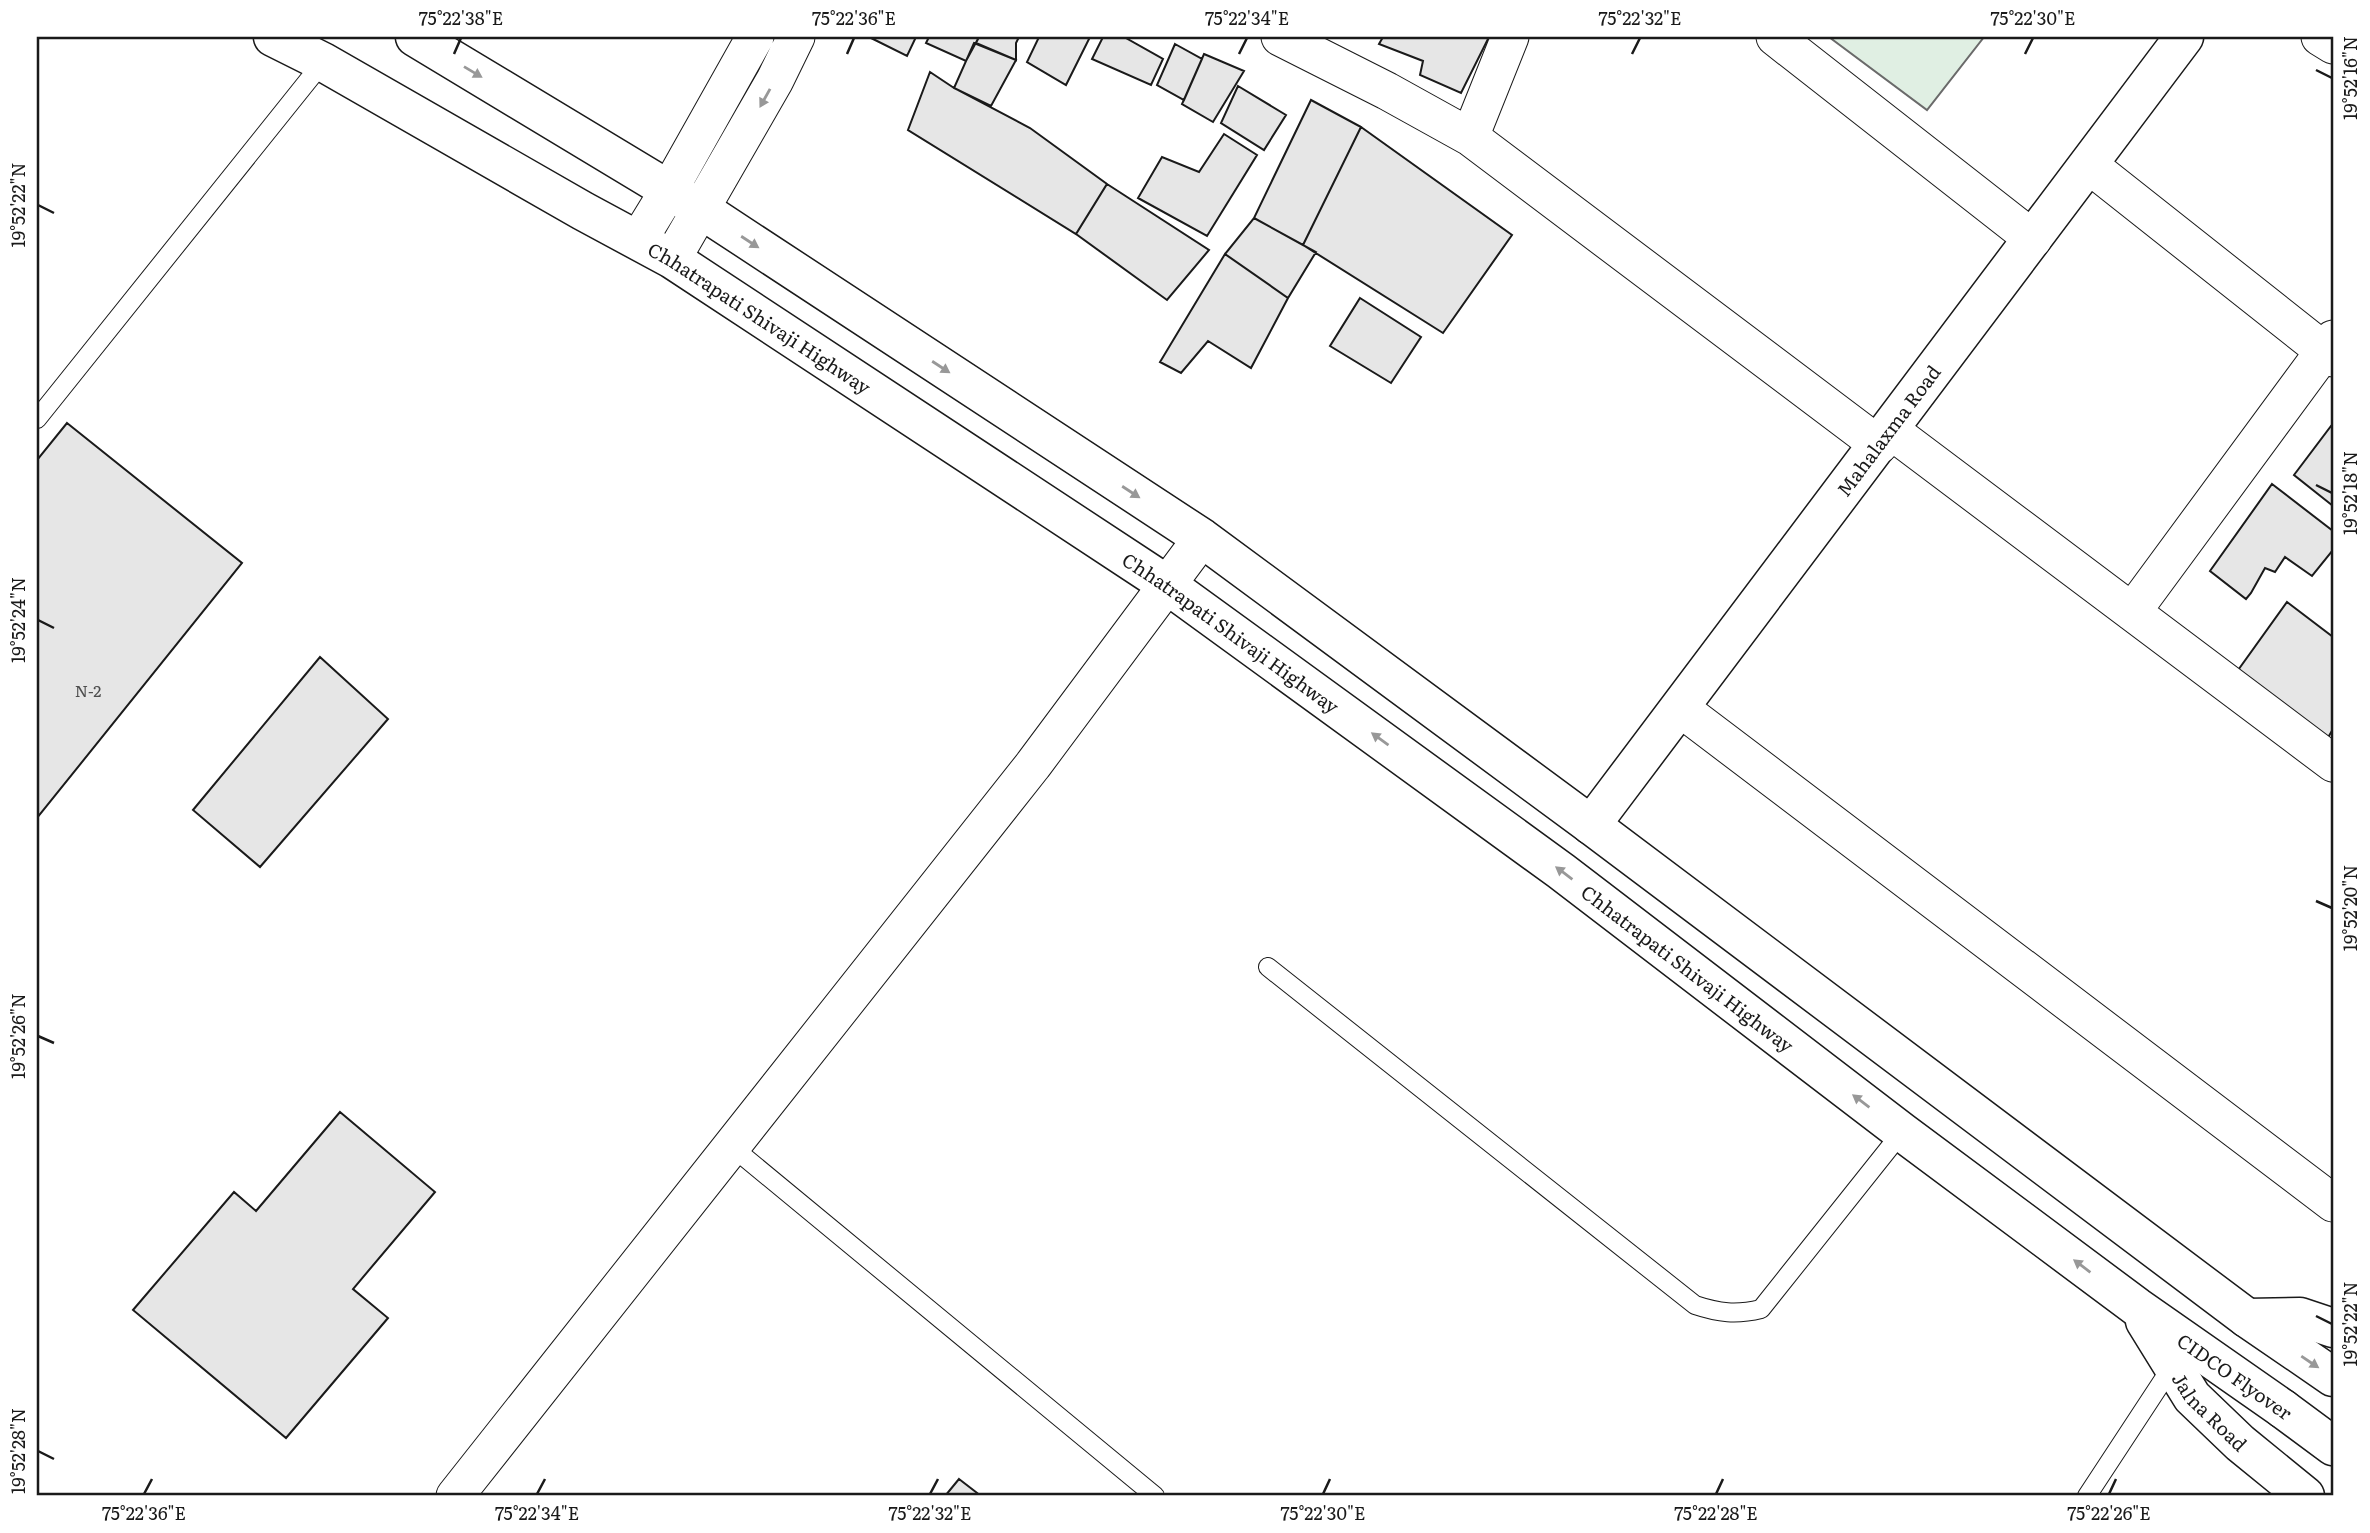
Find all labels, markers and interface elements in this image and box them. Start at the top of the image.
text: 75°22'38"E [419,4,503,31]
text: 75°22'36"E [812,4,896,31]
text: 75°22'34"E [1205,4,1289,31]
text: 75°22'32"E [1599,4,1681,31]
text: 75°22'30"E [1991,4,2075,31]
text: 19°52'16"N [2336,36,2363,120]
one-way arrow [464,66,483,78]
one-way arrow [759,88,771,107]
text: 19°52'22"N [4,162,31,248]
street label: Chhatrapati Shivaji Highway [643,235,877,400]
one-way arrow [741,236,760,249]
street label: Mahalaxma Road [1829,359,1947,502]
one-way arrow [932,360,950,374]
text: 19°52'18"N [2336,451,2363,535]
one-way arrow [1121,485,1141,498]
street label: Chhatrapati Shivaji Highway [1117,545,1345,720]
text: 19°52'24"N [4,577,31,663]
house number: N-2 [75,678,101,702]
one-way arrow [1370,732,1389,746]
text: 19°52'20"N [2336,865,2363,951]
one-way arrow [1554,866,1573,880]
street label: Chhatrapati Shivaji Highway [1576,878,1800,1059]
text: 19°52'26"N [4,993,31,1079]
one-way arrow [1852,1094,1870,1108]
one-way arrow [2073,1260,2091,1274]
text: 19°52'22"N [2336,1281,2363,1367]
street label: CIDCO Flyover [2172,1326,2298,1426]
one-way arrow [2300,1355,2320,1368]
street label: Jalna Road [2166,1367,2254,1457]
text: 19°52'28"N [4,1408,31,1494]
text: 75°22'36"E [102,1499,186,1526]
text: 75°22'34"E [495,1499,579,1526]
text: 75°22'32"E [889,1499,971,1526]
text: 75°22'30"E [1281,1499,1365,1526]
text: 75°22'28"E [1674,1499,1758,1526]
text: 75°22'26"E [2067,1499,2151,1526]

